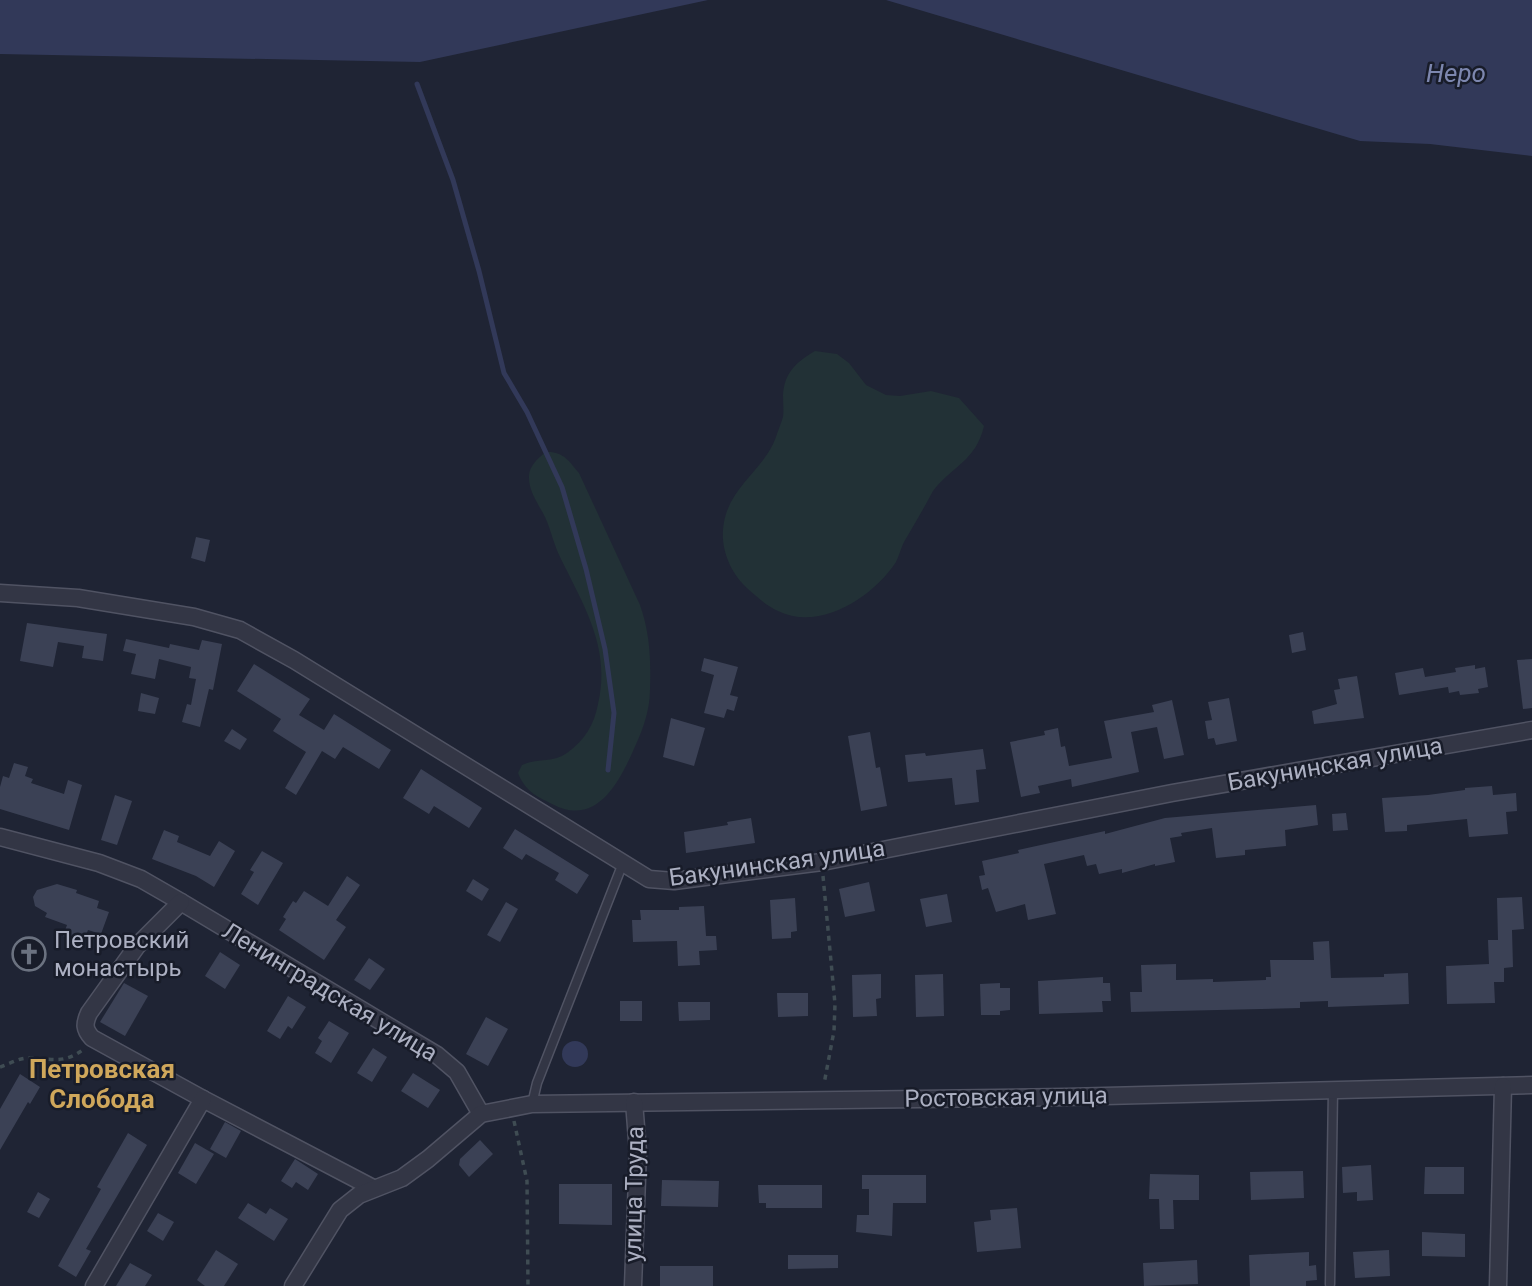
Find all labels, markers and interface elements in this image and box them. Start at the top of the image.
water label: Неро [1426,58,1486,88]
street label: Бакунинская улица [1225,731,1445,797]
street label: Бакунинская улица [667,834,887,892]
street label: Ленинградская улица [217,917,443,1067]
place label: Петровский монастырь [54,926,189,982]
church icon: Петровский монастырь [10,935,48,973]
district label: Петровская Слобода [29,1054,175,1114]
street label: Ростовская улица [904,1081,1108,1113]
street label: улица Труда [619,1126,649,1262]

